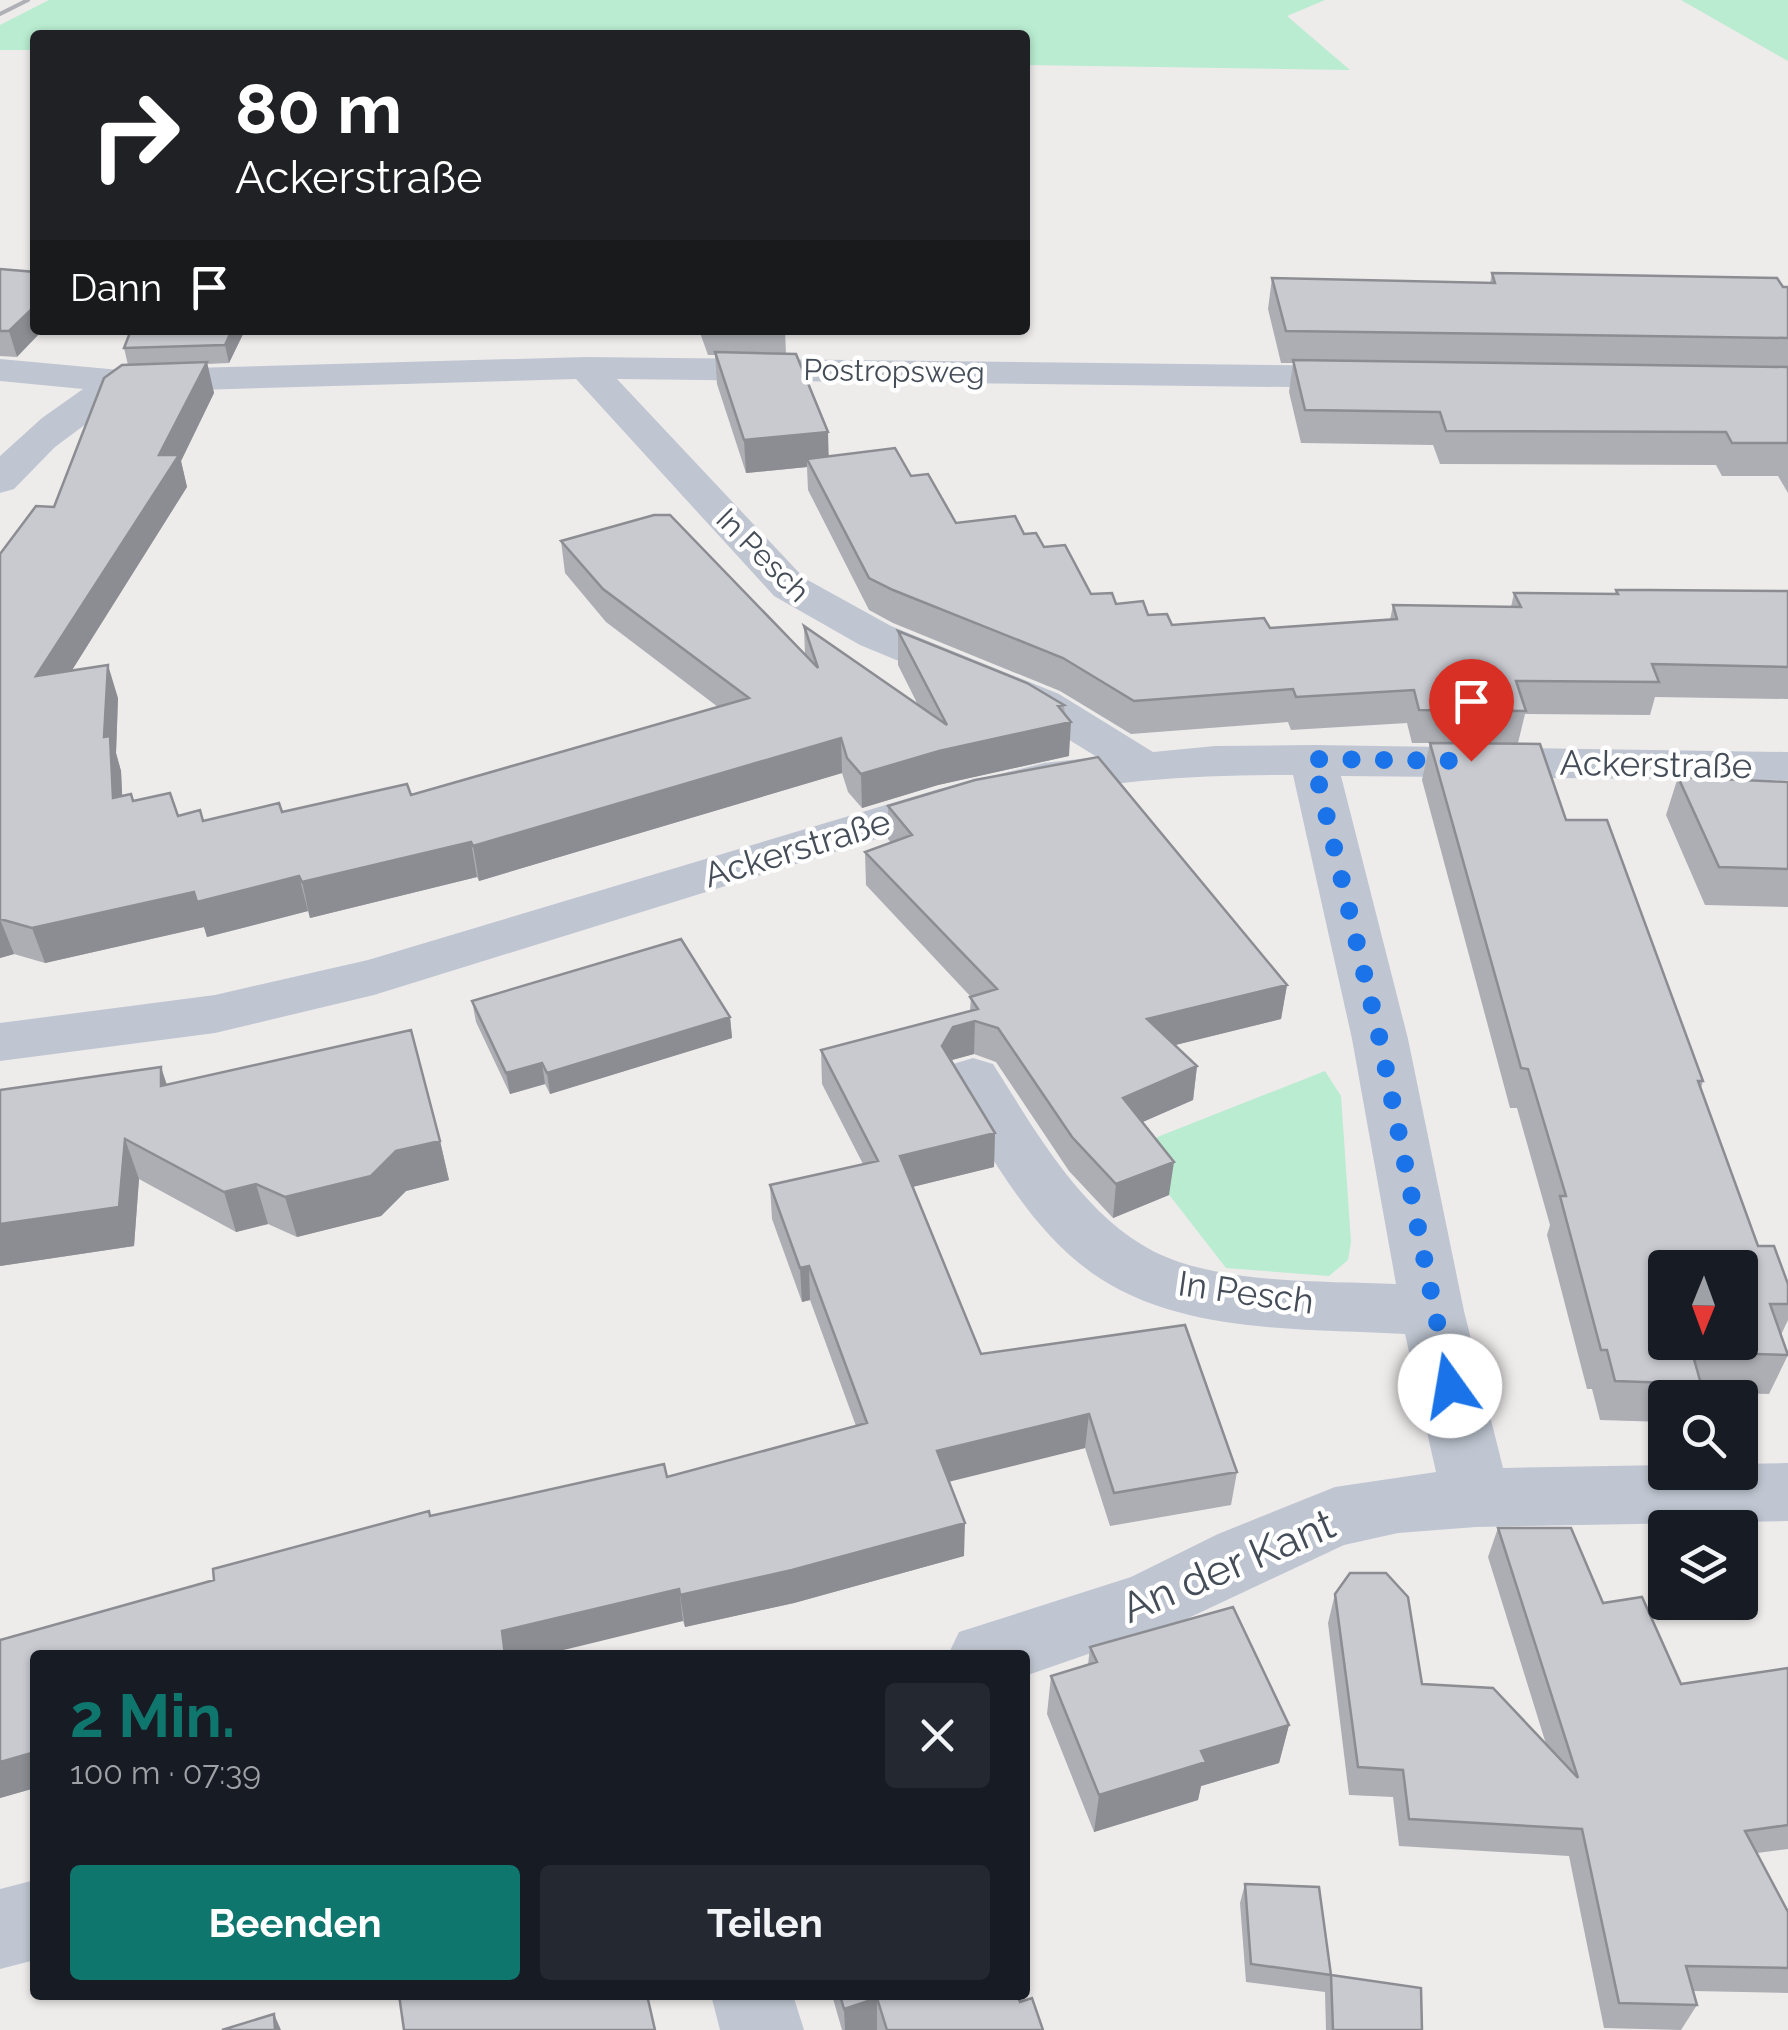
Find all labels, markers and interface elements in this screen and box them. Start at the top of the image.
text: 80 m [235,67,402,149]
icon: right [70,70,200,200]
text: Ackerstraße [235,151,483,204]
icon: arrive [182,260,237,315]
text: Dann [70,265,162,310]
street label: Postropsweg [803,352,985,390]
street label: In Pesch [709,501,817,609]
pin [1429,659,1514,762]
icon: arrive [1444,674,1499,729]
street label: Ackerstraße [1559,742,1753,786]
street label: Ackerstraße [699,800,895,896]
north arrow [1648,1250,1758,1360]
map controls [1648,1250,1758,1620]
street label: In Pesch [1176,1262,1316,1322]
position arrow [1398,1334,1502,1438]
button: search [1648,1380,1758,1490]
street label: An der Kant [1114,1499,1342,1633]
button: layers [1648,1510,1758,1620]
text: 2 Min. [70,1681,235,1751]
button: close [885,1683,990,1788]
text: 100 m · 07:39 [70,1754,261,1791]
button: Beenden [70,1865,520,1980]
button: Teilen [540,1865,990,1980]

